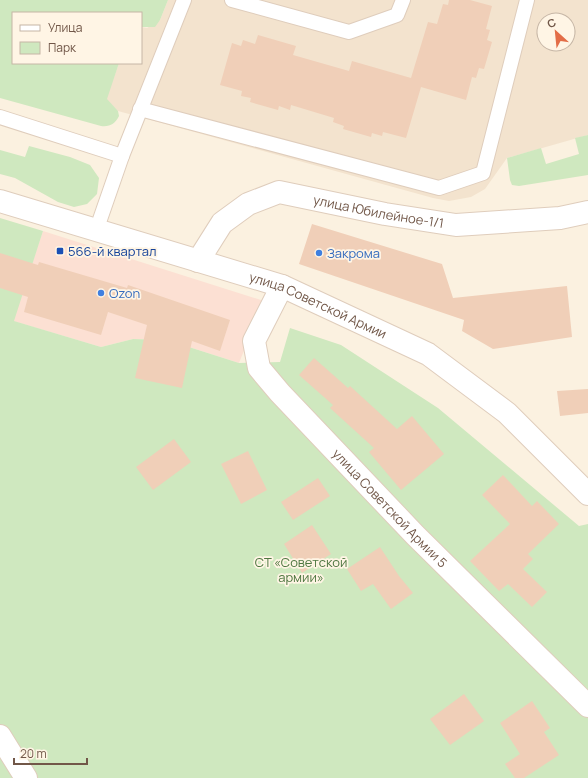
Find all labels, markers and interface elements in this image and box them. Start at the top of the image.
legend [12,12,142,64]
north arrow [536,12,576,52]
text: С [544,14,558,31]
text: Улица [48,19,82,36]
text: Парк [48,39,77,56]
street label: улица Юбилейное-1/1 [312,190,445,232]
place label: 566-й квартал [68,242,156,260]
place label: Закрома [327,244,380,262]
marker: 566-й квартал [55,246,65,256]
marker: Закрома [314,248,324,258]
street label: улица Советской Армии [247,268,390,343]
place label: Ozon [109,284,140,302]
marker: Ozon [96,288,106,298]
street label: улица Советской Армии 5 [329,445,452,571]
park label: СТ «Советской армии» [255,553,347,586]
scale bar [14,740,87,766]
text: 20 m [20,745,47,762]

